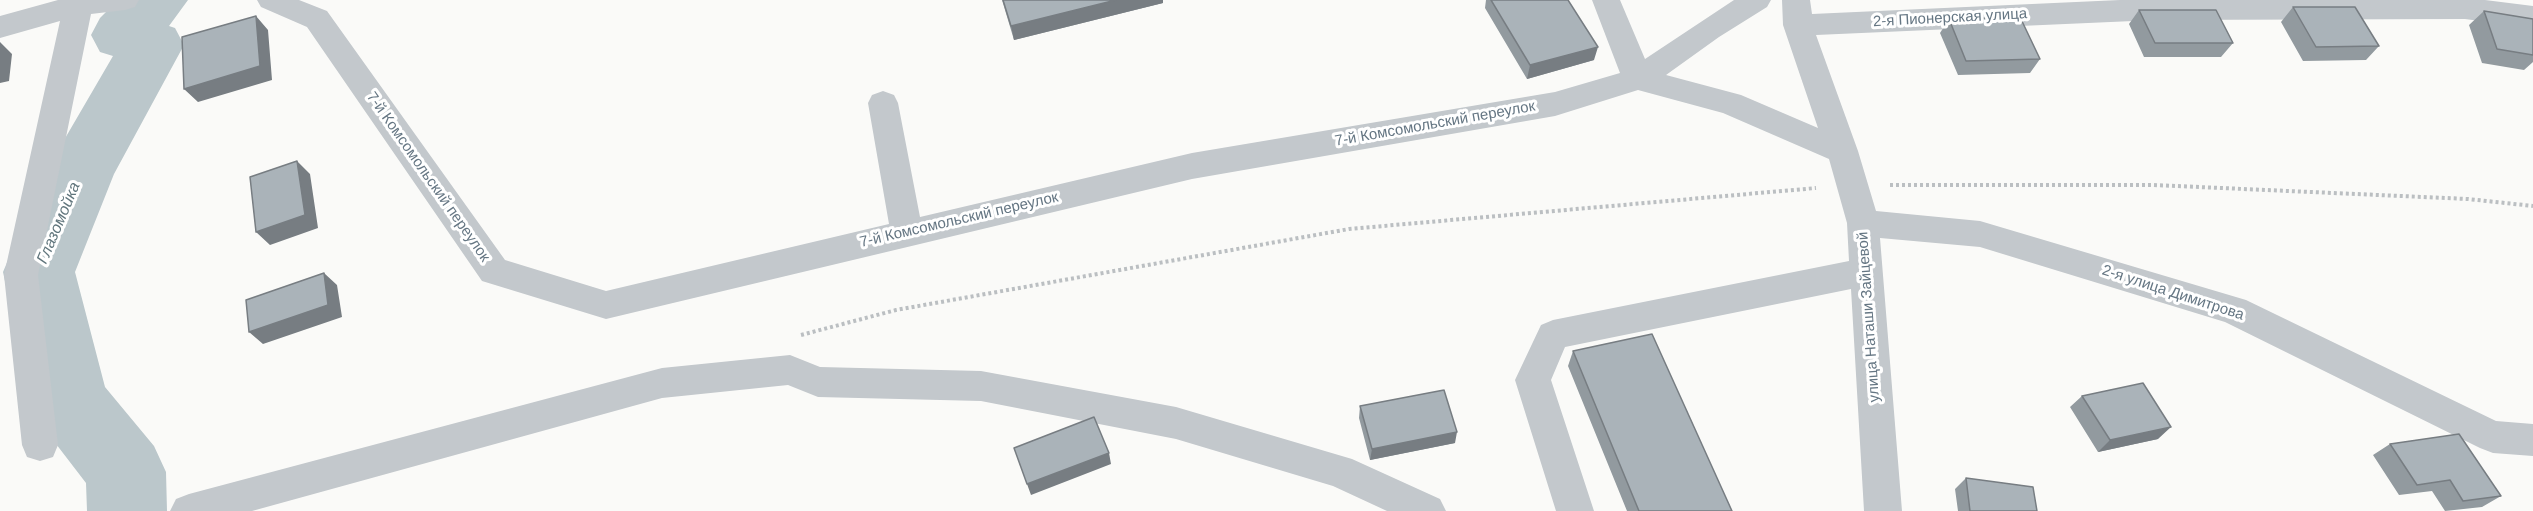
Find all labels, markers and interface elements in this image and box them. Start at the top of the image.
street label: 2-я Пионерская улица [1872,5,2028,31]
street label: 7-й Комсомольский переулок [362,89,494,265]
street label: 7-й Комсомольский переулок [1333,97,1537,151]
water label: Глазомойка [33,179,85,267]
street label: 7-й Комсомольский переулок [858,188,1060,252]
street label: улица Наташи Зайцевой [1854,231,1884,403]
street label: 2-я улица Димитрова [2100,262,2246,324]

